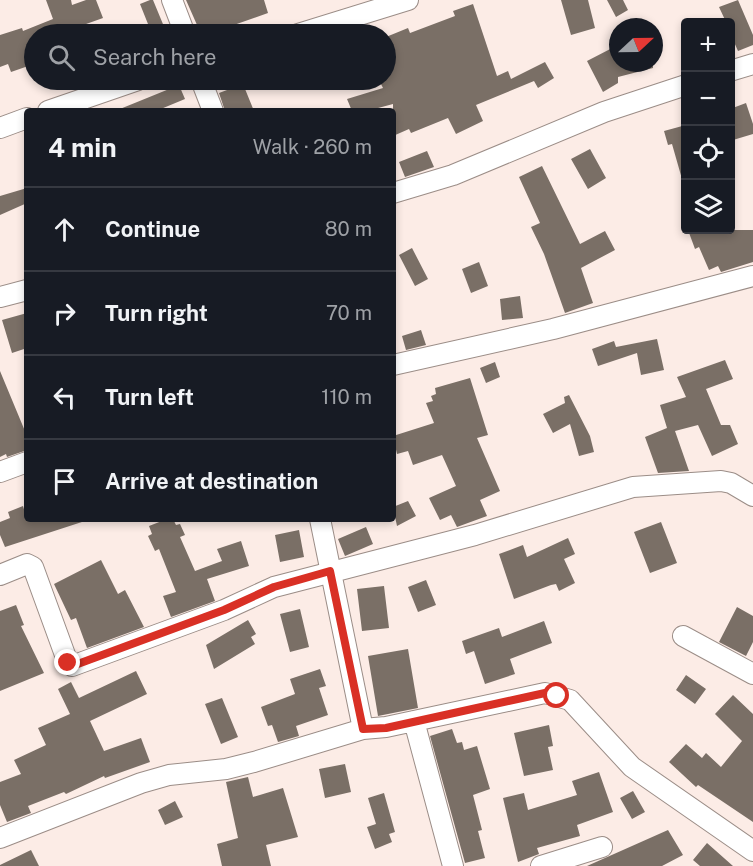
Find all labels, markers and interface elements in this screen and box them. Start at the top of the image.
north arrow [609,18,663,72]
map controls [681,18,735,234]
button: + [681,18,735,72]
search box [24,24,396,90]
icon: search [45,41,78,74]
text: Search here [93,44,217,70]
button: − [681,72,735,126]
button: locate [681,126,735,180]
text: 4 min [48,132,117,163]
text: Walk · 260 m [253,135,372,159]
button: layers [681,180,735,234]
icon: ahead [48,213,81,246]
text: Continue [105,216,200,242]
text: 80 m [325,217,372,241]
icon: right [48,297,81,330]
text: Turn right [105,300,208,326]
text: 70 m [326,301,372,325]
icon: left [48,381,81,414]
text: Turn left [105,384,194,410]
text: 110 m [321,385,372,409]
icon: arrive [48,465,81,498]
text: Arrive at destination [105,468,318,494]
route end [54,649,80,675]
route start [543,682,569,708]

